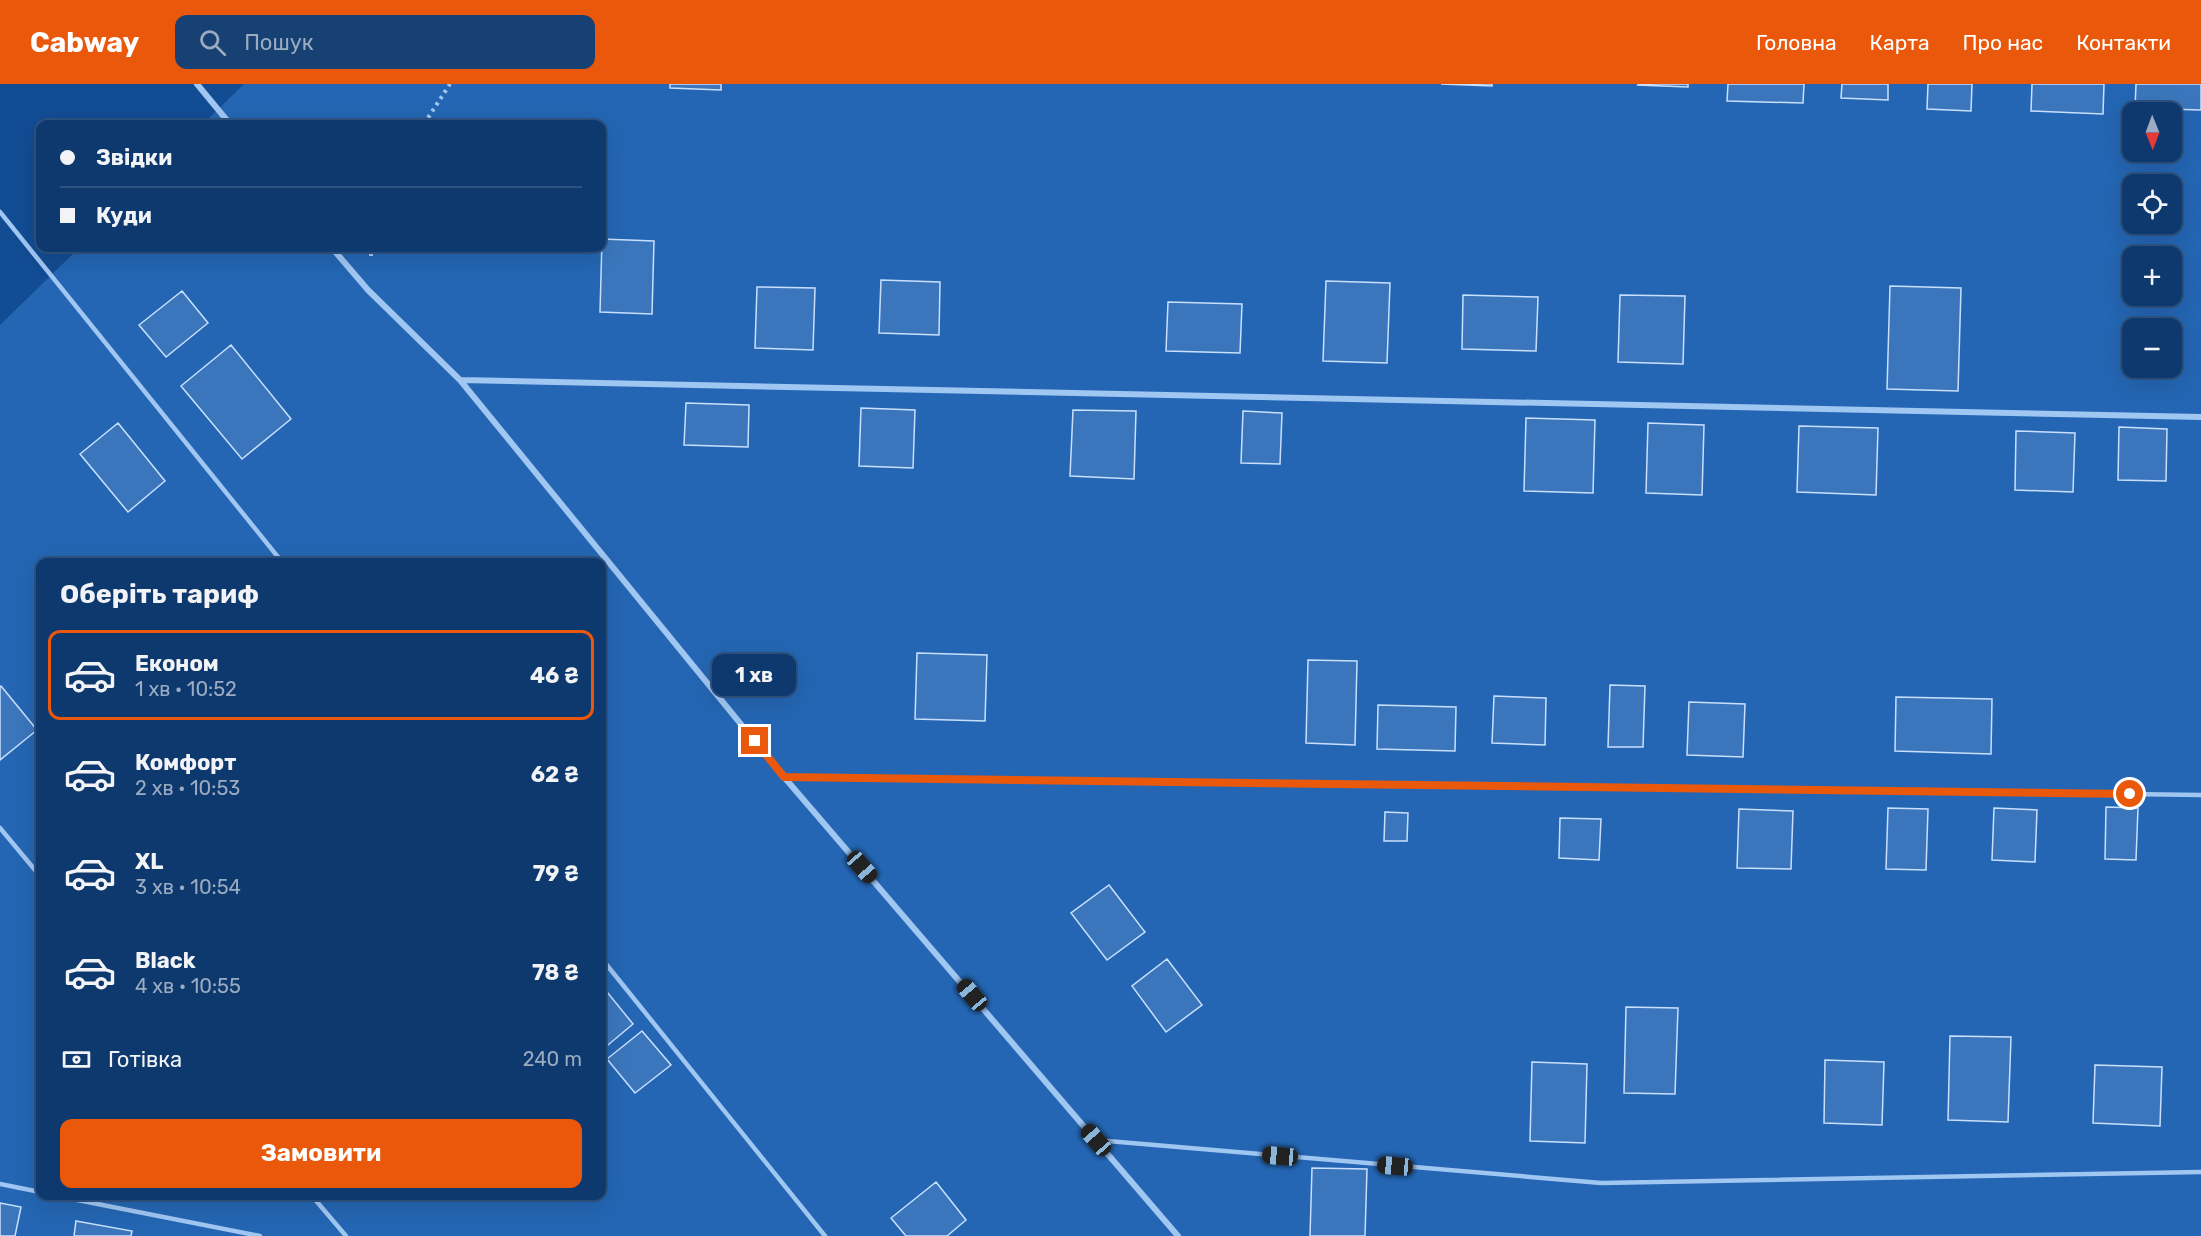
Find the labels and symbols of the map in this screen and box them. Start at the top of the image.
north arrow [2122,102,2182,162]
callout: 1 хв [713,654,797,696]
route end [741,727,768,754]
route start [2116,780,2143,807]
car [843,848,881,886]
car [954,975,990,1015]
car [1077,1121,1115,1159]
car [1261,1145,1299,1167]
car [1376,1155,1414,1177]

